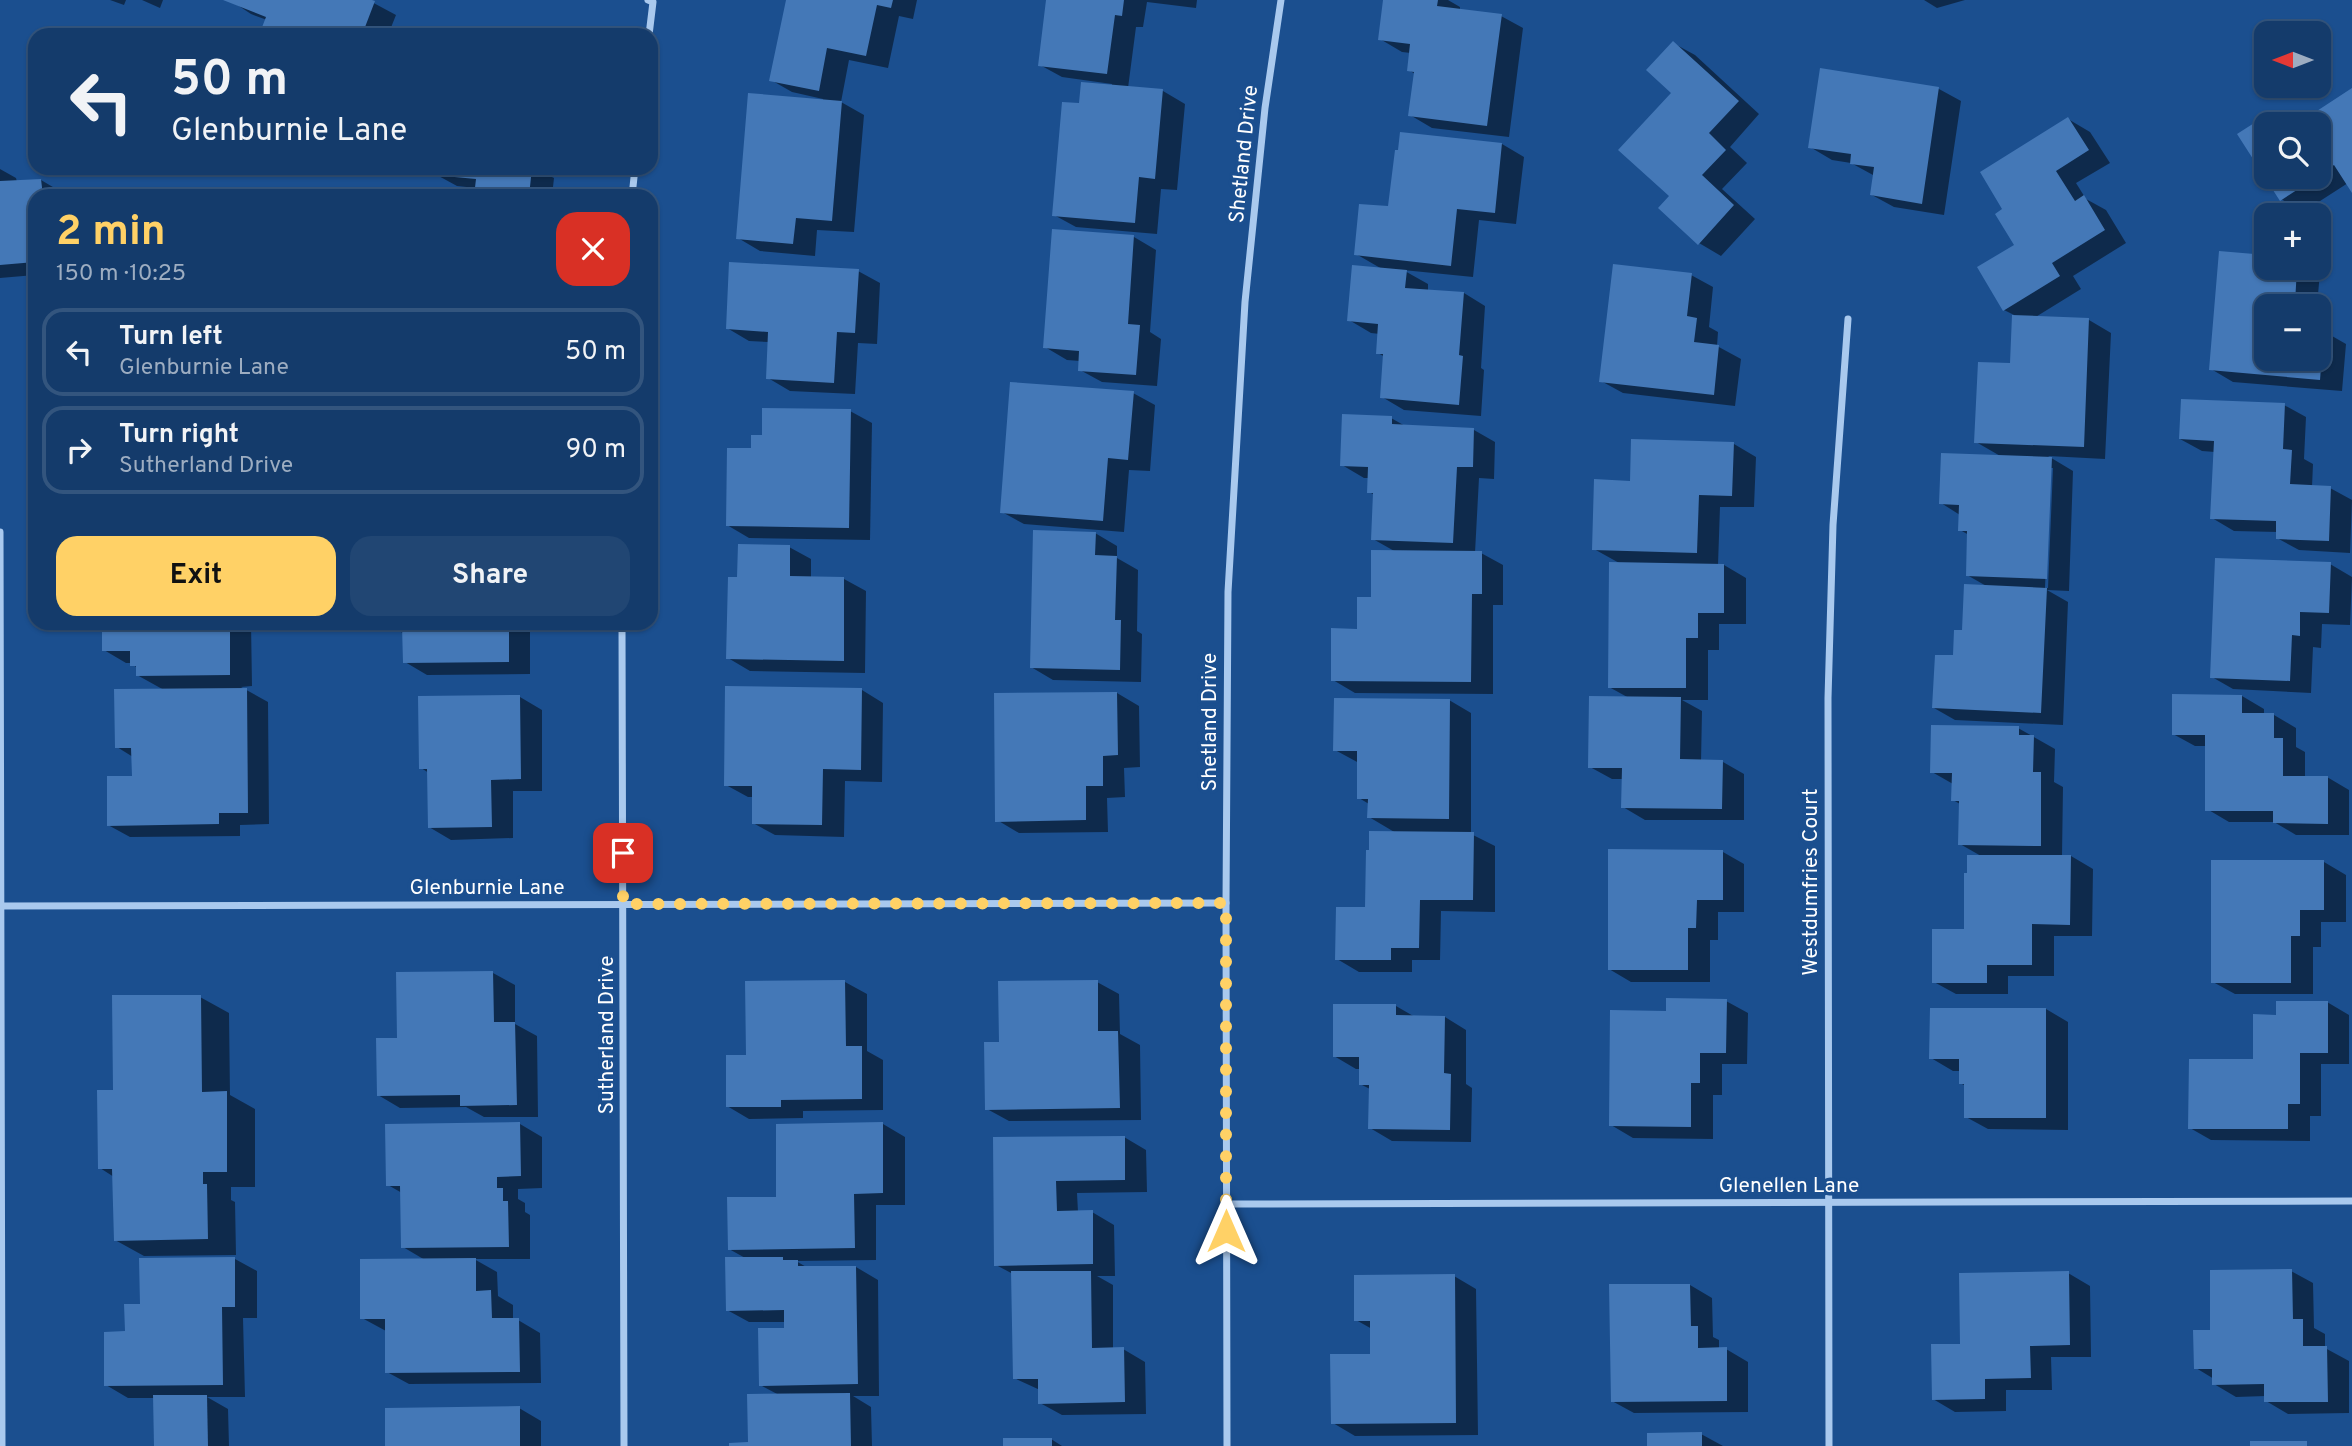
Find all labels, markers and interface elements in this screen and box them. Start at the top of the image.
north arrow [2254,21,2331,98]
map controls [2254,21,2331,371]
text: 50 m [171,51,288,113]
icon: left [56,56,147,147]
street label: Shetland Drive [1224,84,1265,225]
text: Glenburnie Lane [171,112,407,152]
button: search [2254,112,2331,189]
button: + [2254,203,2331,280]
text: 2 min [56,207,166,260]
button: close [556,212,630,286]
text: 150 m · 10:25 [56,260,186,289]
button: − [2254,294,2331,371]
text: Turn left [119,321,223,354]
icon: left [60,333,98,371]
text: 50 m [565,336,626,369]
text: Glenburnie Lane [119,354,289,383]
text: Turn right [119,419,239,452]
icon: right [60,431,98,469]
text: 90 m [566,434,626,467]
text: Sutherland Drive [119,452,293,481]
button: Exit [56,536,336,616]
button: Share [350,536,630,616]
street label: Shetland Drive [1197,653,1224,791]
street label: Westdumfries Court [1798,788,1825,976]
pin [593,823,653,883]
icon: arrive [604,834,642,872]
street label: Glenburnie Lane [409,875,565,902]
street label: Sutherland Drive [594,955,621,1115]
street label: Glenellen Lane [1719,1173,1859,1200]
position arrow [1189,1194,1263,1268]

